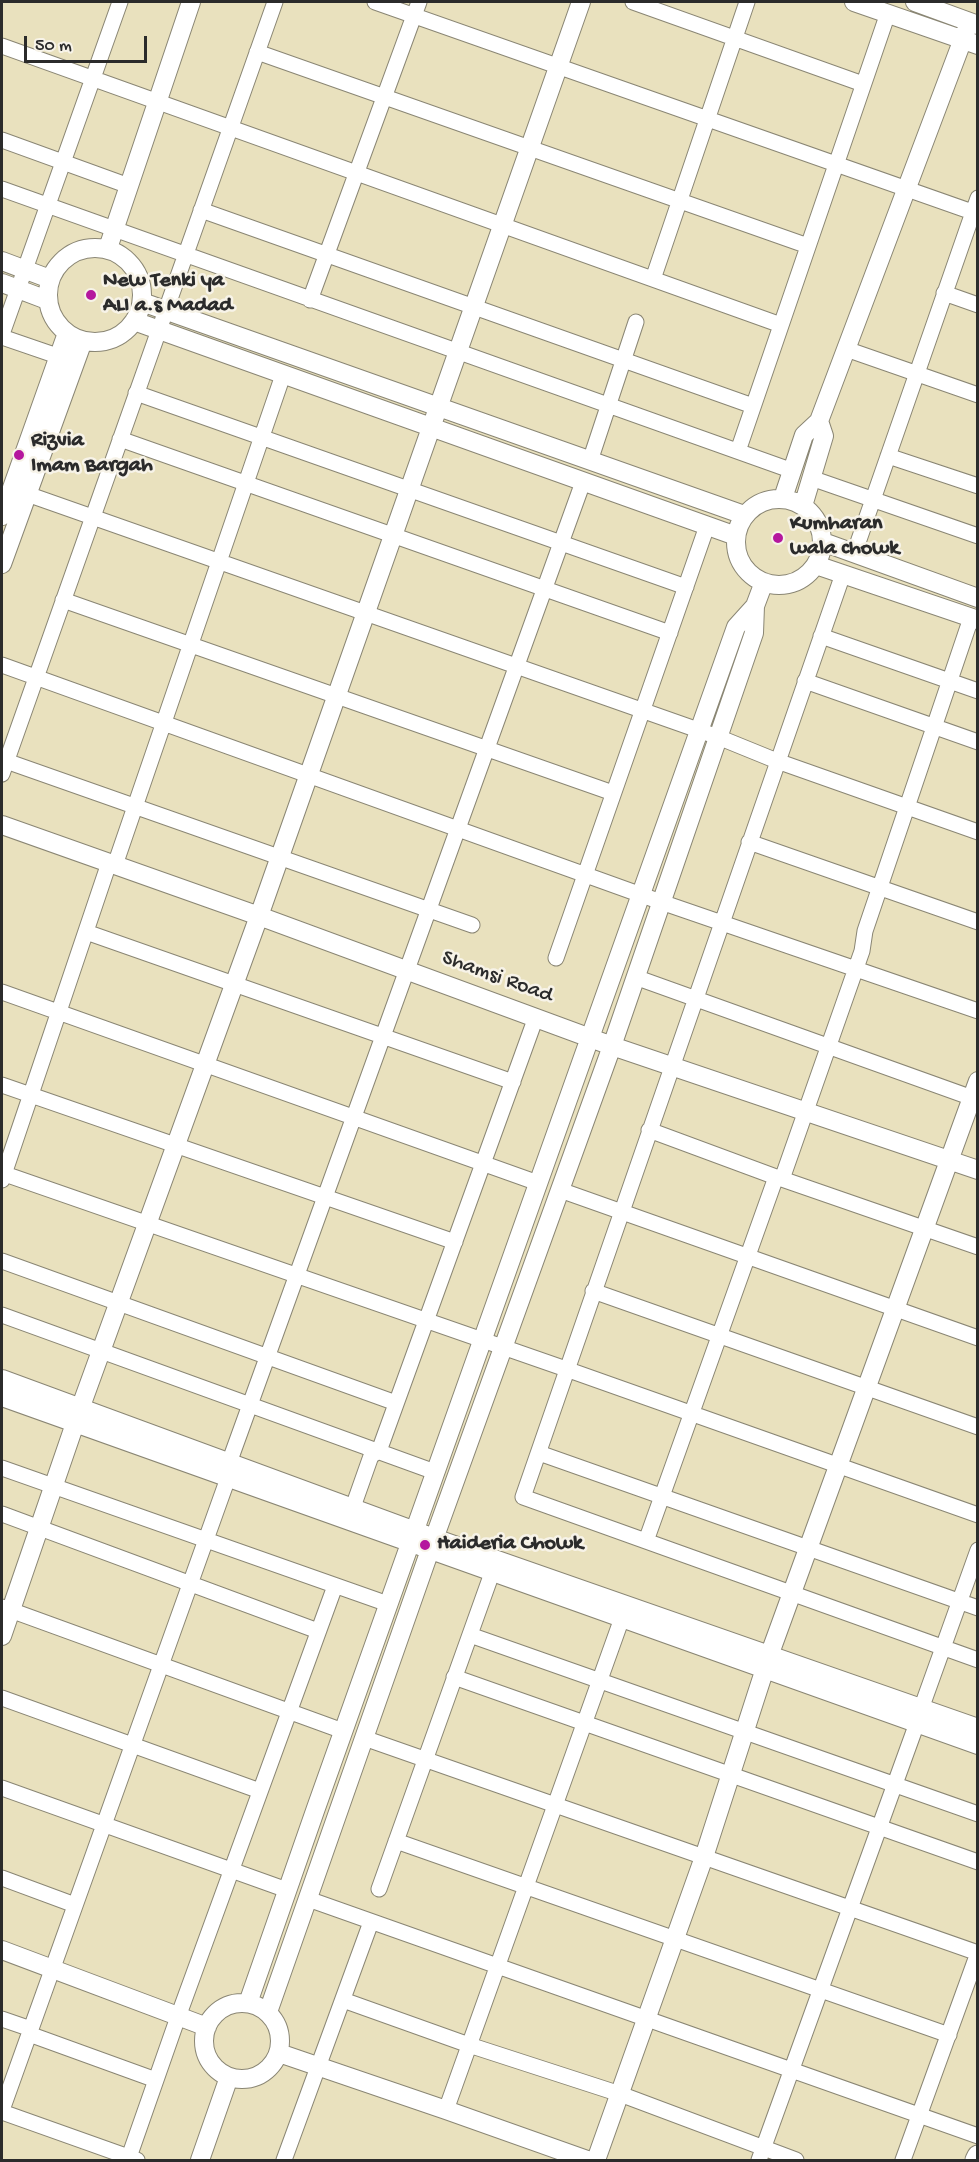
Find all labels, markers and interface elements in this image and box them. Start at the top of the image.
scale bar [27,24,150,62]
text: 50 m [35,36,72,57]
place label: New Tenki ya ALI a.s Madad [103,269,232,320]
marker: New Tenki ya ALI a.s Madad [84,288,98,302]
place label: Rizvia Imam Bargah [31,429,153,481]
marker: Rizvia Imam Bargah [12,448,26,462]
place label: Kumharan wala chowk [790,512,899,564]
marker: Kumharan wala chowk [771,531,785,545]
street label: Shamsi Road [438,946,556,1010]
place label: Haideria Chowk [437,1532,583,1558]
marker: Haideria Chowk [418,1538,432,1552]

